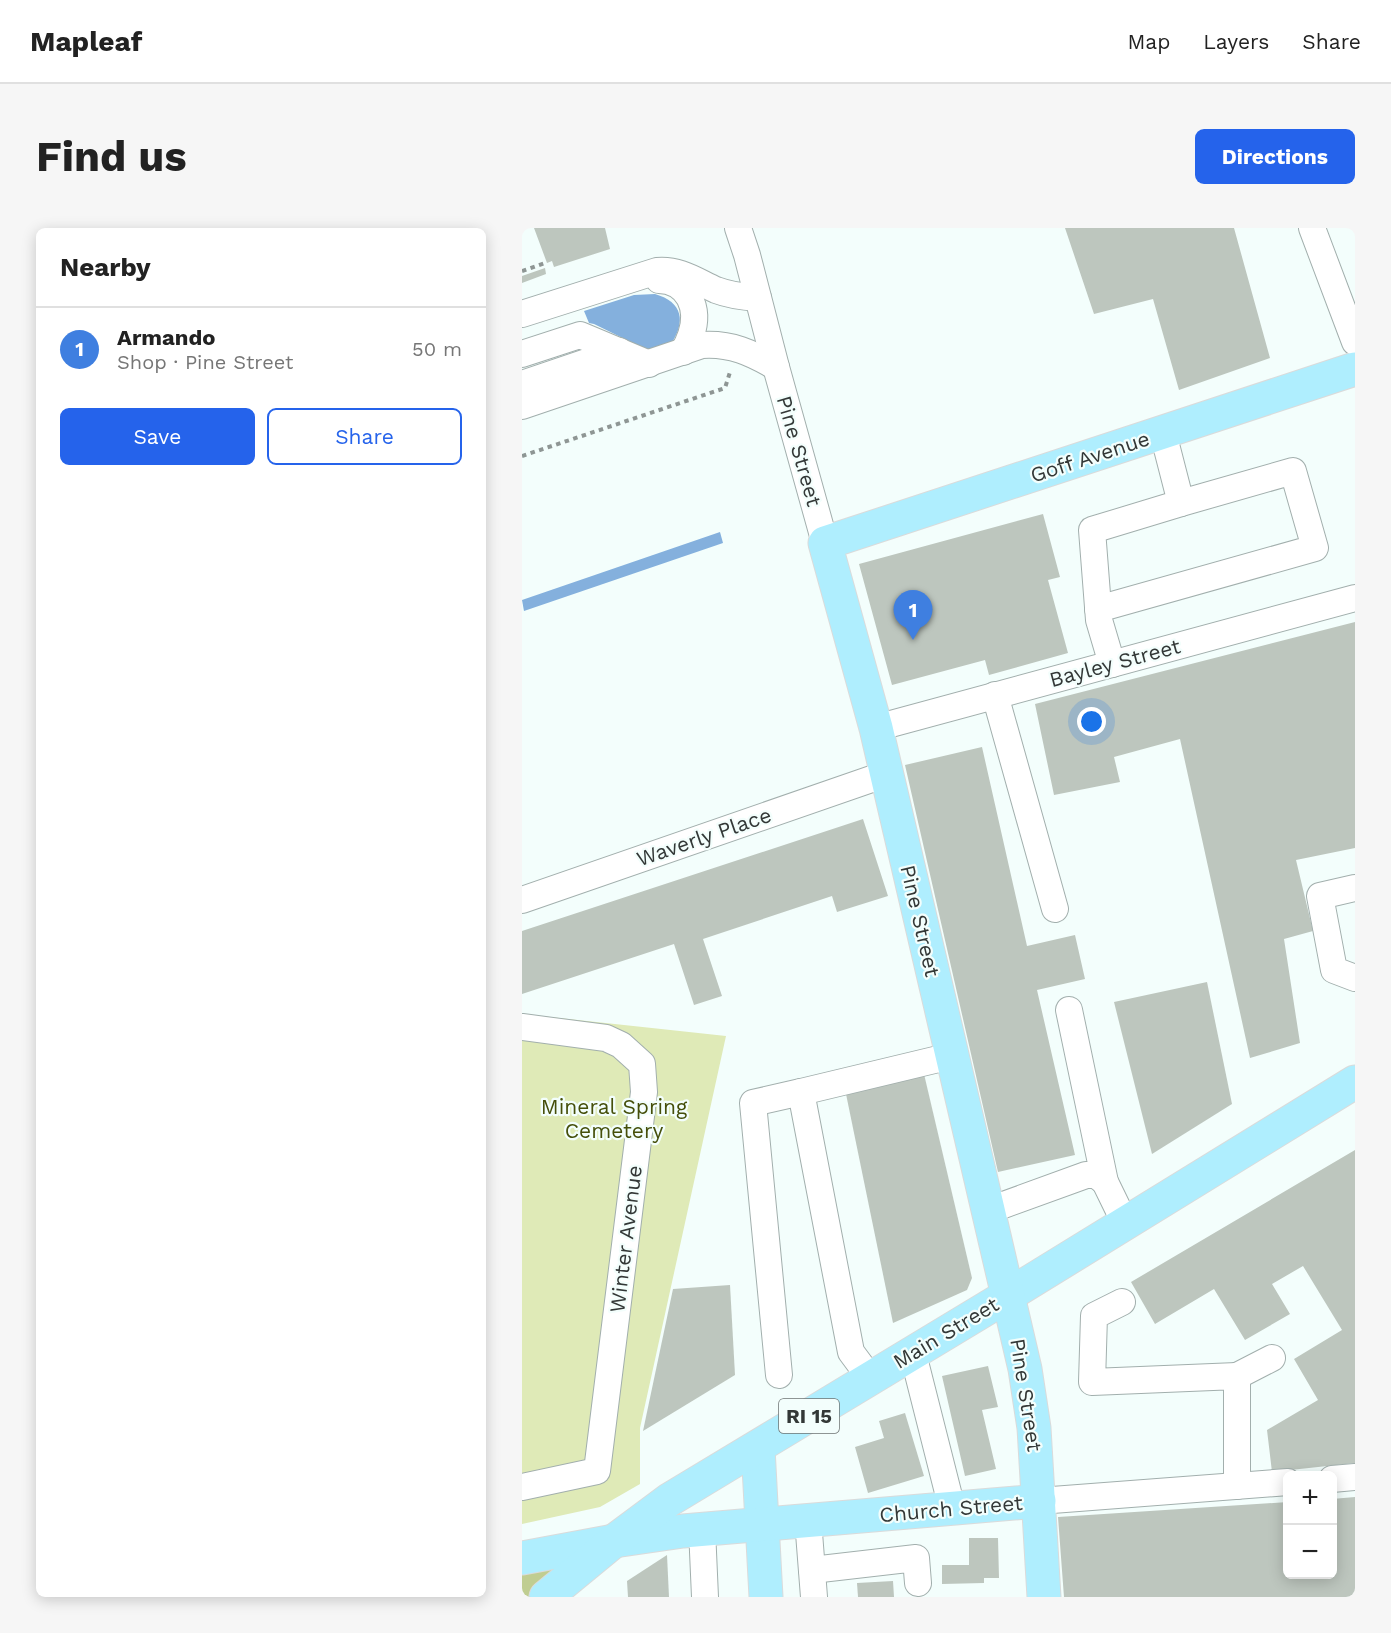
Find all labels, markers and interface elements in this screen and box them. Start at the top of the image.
text: Mapleaf [30,25,142,58]
text: Map [1127,29,1170,54]
text: Layers [1203,29,1269,54]
text: Share [1302,29,1361,54]
button: Directions [1195,129,1355,184]
text: Find us [36,132,187,181]
text: Nearby [60,252,151,282]
text: Armando [117,325,215,350]
text: 1 [75,337,84,361]
text: 50 m [412,337,462,361]
text: Shop · Pine Street [117,350,293,374]
street label: Pine Street [772,393,827,509]
button: Save [60,408,255,465]
button: Share [267,408,462,465]
street label: Goff Avenue [1027,425,1153,488]
pin: 1 [894,590,932,640]
street label: Bayley Street [1047,633,1183,692]
your location [1077,707,1106,736]
street label: Waverly Place [633,802,774,871]
street label: Pine Street [895,863,946,979]
park label: Mineral Spring Cemetery [541,1094,688,1143]
street label: Winter Avenue [604,1164,647,1314]
street label: Main Street [888,1291,1003,1374]
street label: Pine Street [1005,1337,1048,1453]
road number: RI 15 [779,1399,839,1433]
map controls [1283,1471,1337,1579]
button: + [1283,1471,1337,1525]
street label: Church Street [878,1490,1024,1527]
button: − [1283,1525,1337,1579]

